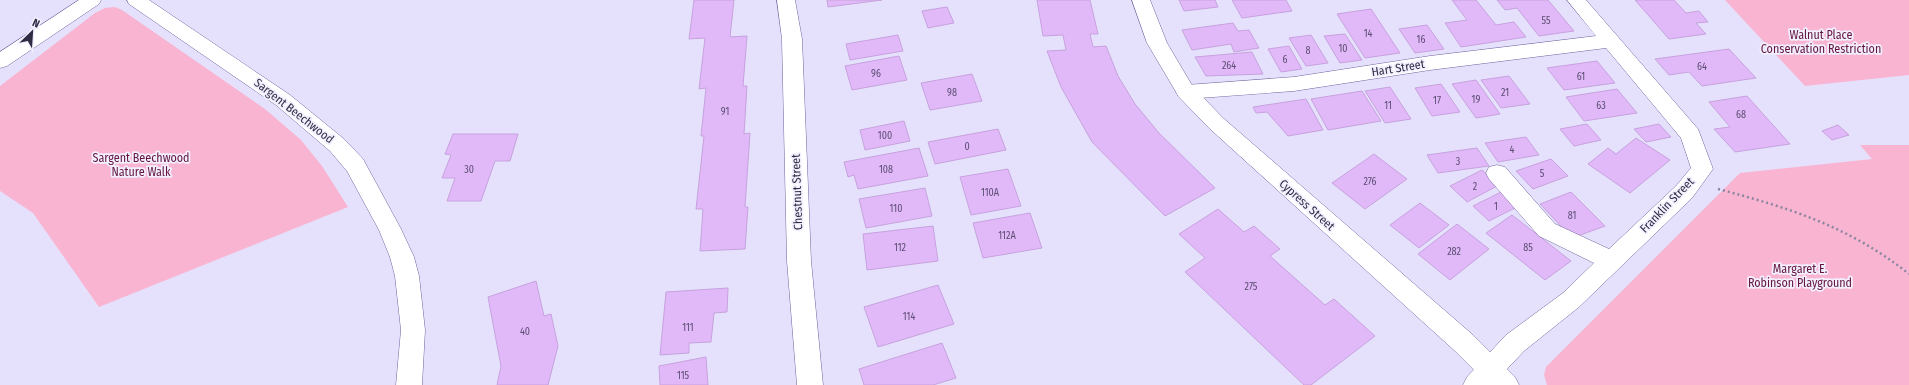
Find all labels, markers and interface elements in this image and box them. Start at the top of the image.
north arrow [12,12,52,52]
house number: 55 [1541,15,1551,27]
text: N [30,16,42,31]
house number: 14 [1364,28,1373,40]
park label: Walnut Place Conservation Restriction [1761,28,1881,56]
house number: 16 [1417,34,1425,46]
house number: 10 [1338,43,1348,55]
house number: 8 [1306,45,1311,57]
house number: 6 [1283,54,1288,66]
street label: Hart Street [1370,57,1426,79]
house number: 264 [1222,60,1236,72]
house number: 64 [1697,61,1707,73]
house number: 96 [871,68,881,80]
house number: 61 [1577,71,1585,83]
street label: Sargent Beechwood [251,76,337,146]
house number: 98 [947,87,957,99]
house number: 21 [1501,87,1509,99]
house number: 19 [1472,94,1481,106]
house number: 17 [1433,95,1441,107]
house number: 11 [1384,100,1392,112]
house number: 63 [1596,100,1606,112]
house number: 91 [721,106,729,118]
house number: 68 [1736,109,1746,121]
house number: 100 [878,130,892,142]
house number: 0 [964,141,970,153]
house number: 4 [1510,144,1515,156]
park label: Sargent Beechwood Nature Walk [92,151,190,179]
street label: Chestnut Street [789,154,805,230]
house number: 3 [1456,156,1461,168]
house number: 30 [464,164,474,176]
house number: 108 [879,164,893,176]
house number: 5 [1540,168,1545,180]
street label: Franklin Street [1637,174,1697,236]
house number: 276 [1363,176,1377,188]
street label: Cypress Street [1277,177,1338,233]
house number: 2 [1473,181,1478,193]
house number: 110A [981,187,1000,199]
house number: 1 [1494,201,1498,213]
house number: 110 [890,203,902,215]
house number: 81 [1568,210,1576,222]
house number: 112A [998,230,1016,242]
house number: 112 [894,242,907,254]
house number: 85 [1523,242,1533,254]
house number: 282 [1447,246,1461,258]
park label: Margaret E. Robinson Playground [1748,262,1852,290]
house number: 275 [1245,281,1258,293]
house number: 114 [903,311,915,323]
house number: 111 [682,322,694,334]
house number: 40 [520,326,530,338]
house number: 115 [677,370,690,382]

